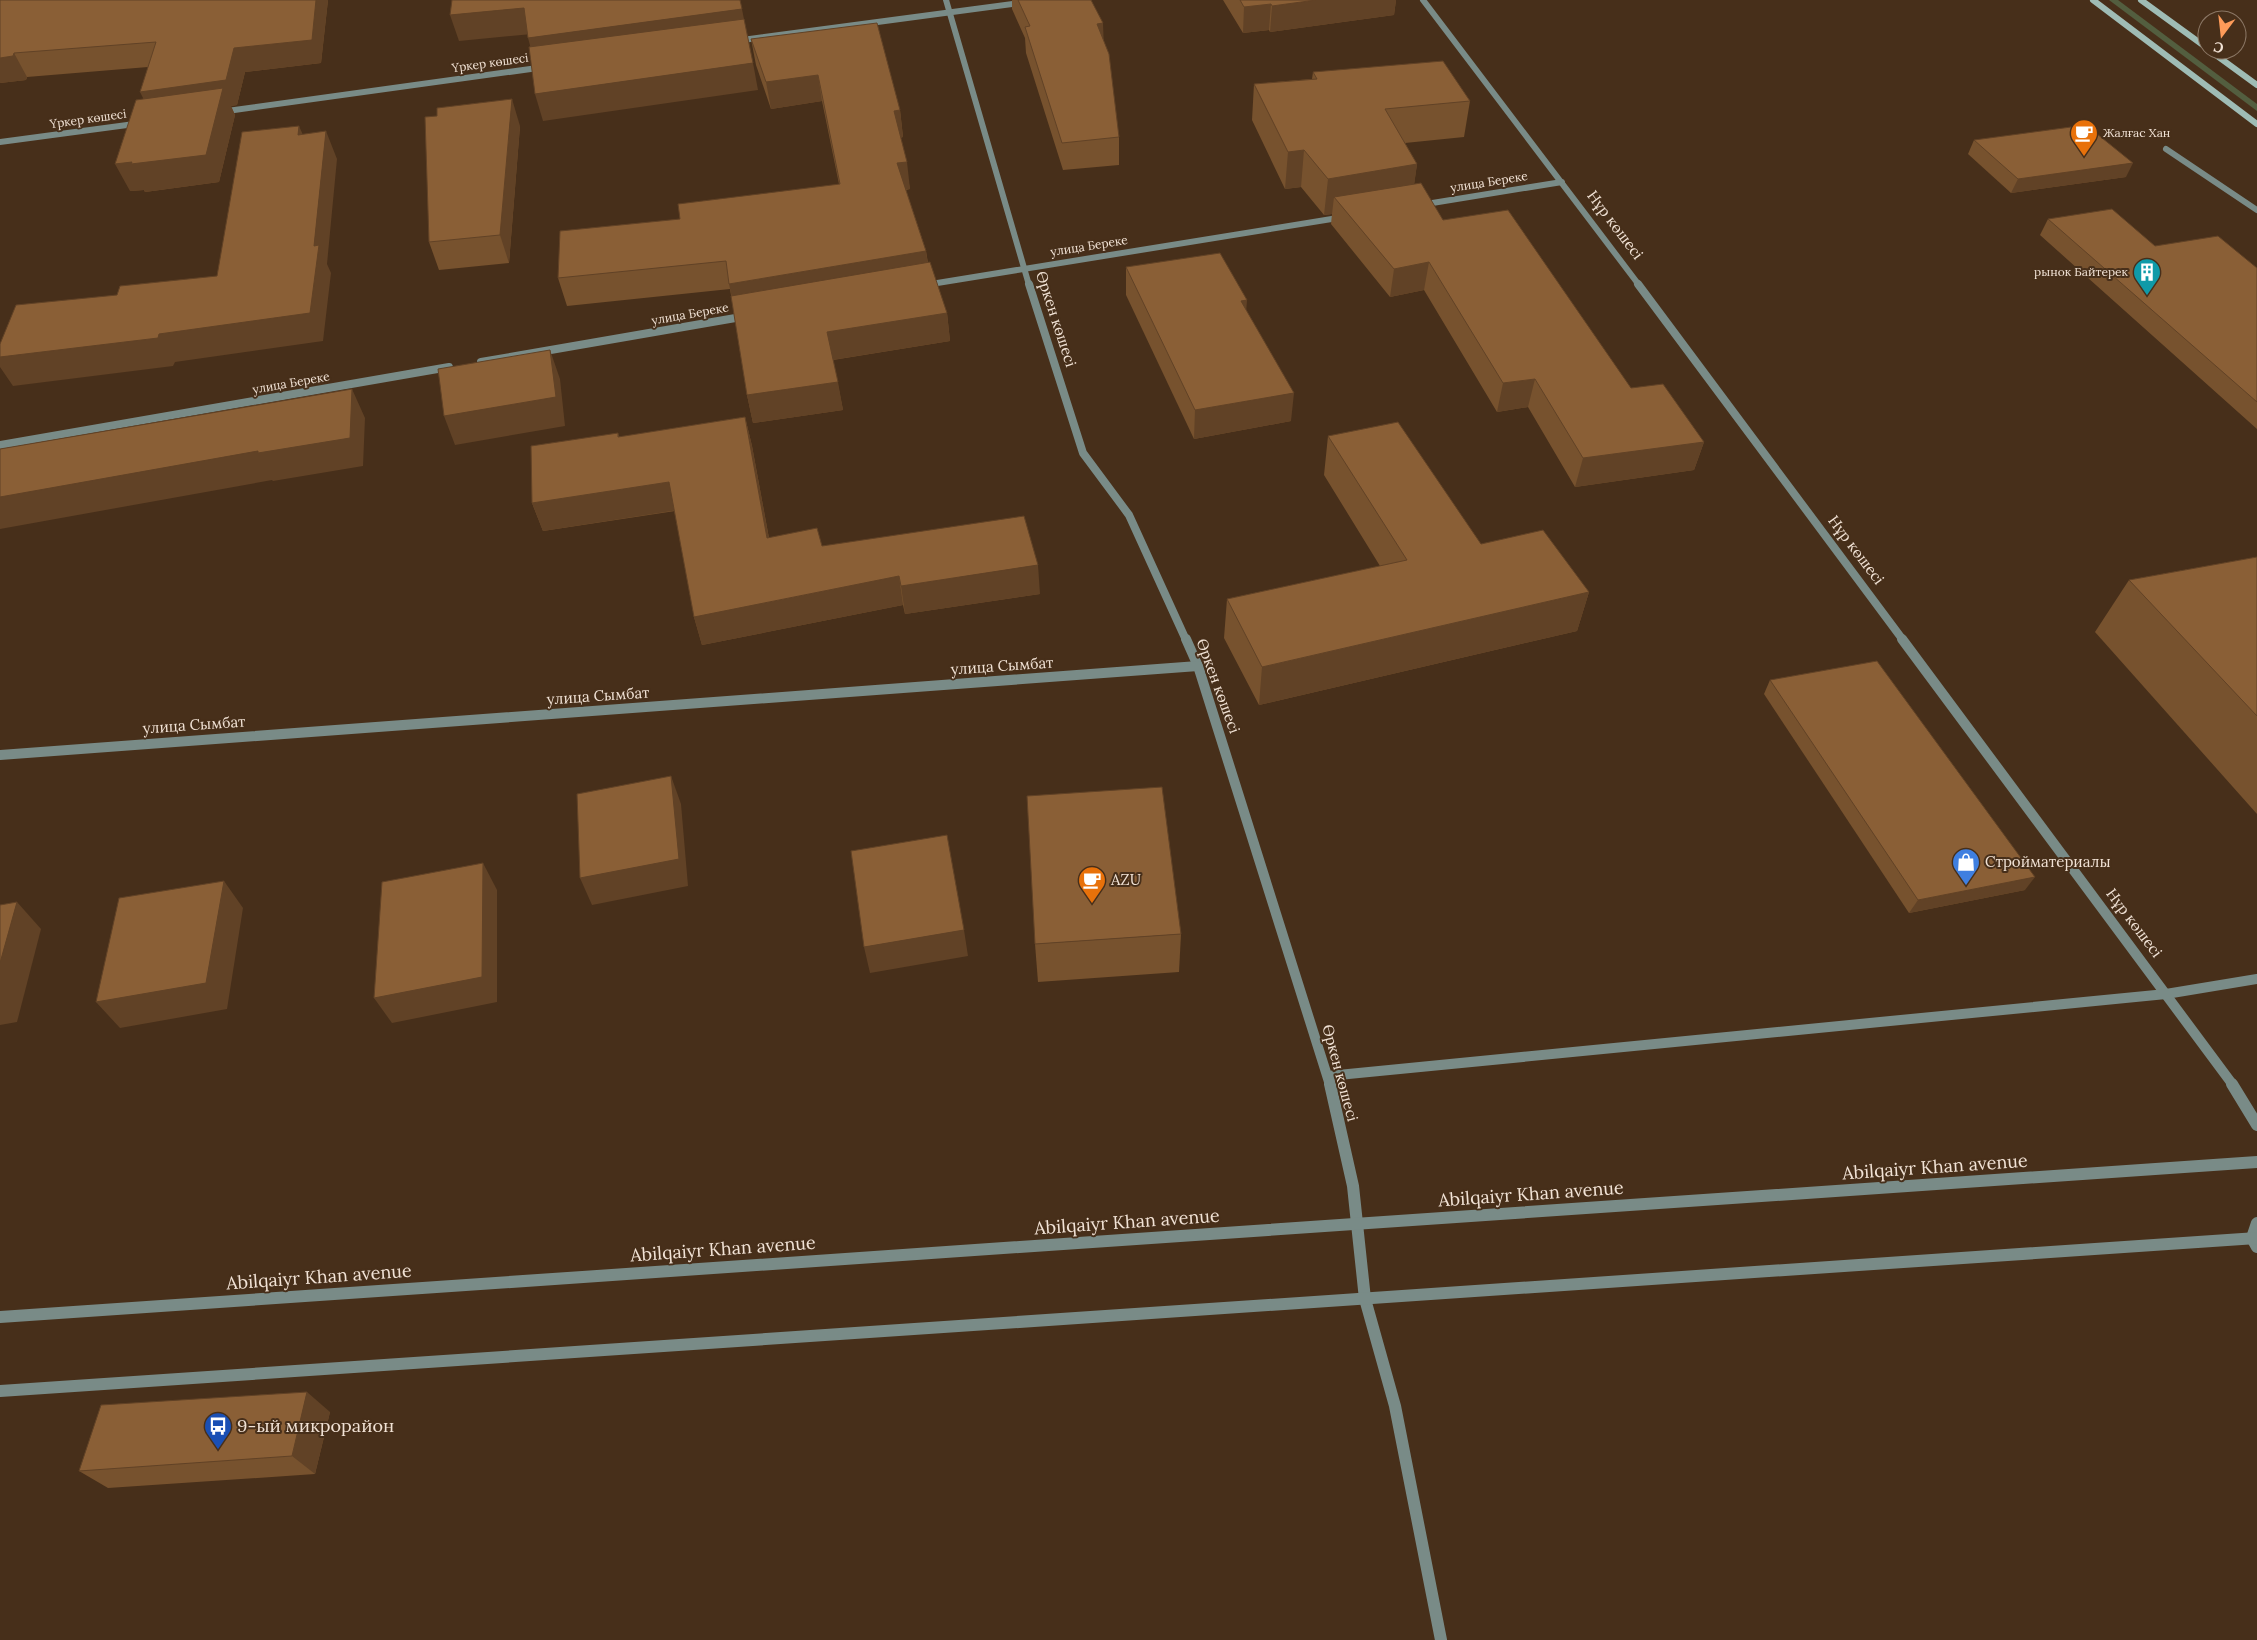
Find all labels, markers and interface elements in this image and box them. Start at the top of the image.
north arrow [2197,10,2247,60]
text: С [2211,38,2226,57]
street label: Үркер көшесі [450,50,529,75]
street label: Үркер көшесі [48,106,127,131]
cafe icon: Жалғас Хан [2069,118,2099,157]
place label: Жалғас Хан [2103,125,2170,140]
street label: улица Береке [1449,168,1529,195]
street label: Нұр көшесі [1583,186,1648,263]
street label: улица Береке [1049,232,1129,259]
building icon: рынок Байтерек [2132,257,2162,296]
place label: рынок Байтерек [2034,264,2129,279]
street label: Өркен көшесі [1032,269,1081,369]
street label: улица Береке [650,299,730,328]
street label: улица Береке [251,368,331,397]
street label: Нұр көшесі [1824,511,1889,588]
street label: Өркен көшесі [1193,636,1244,736]
street label: улица Сымбат [950,652,1055,679]
street label: улица Сымбат [546,682,651,709]
street label: улица Сымбат [142,711,247,738]
shop icon: Стройматериалы [1951,847,1981,886]
place label: Стройматериалы [1985,852,2111,871]
cafe icon: AZU [1077,865,1107,904]
place label: AZU [1110,870,1141,889]
street label: Нұр көшесі [2102,884,2167,961]
street label: Өркен көшесі [1318,1022,1363,1123]
street label: Abilqaiyr Khan avenue [1841,1149,2029,1185]
street label: Abilqaiyr Khan avenue [1437,1176,1625,1212]
street label: Abilqaiyr Khan avenue [1033,1204,1221,1240]
street label: Abilqaiyr Khan avenue [629,1231,817,1267]
street label: Abilqaiyr Khan avenue [225,1259,413,1295]
bus stop icon: 9-ый микрорайон [203,1411,233,1450]
place label: 9-ый микрорайон [237,1414,394,1437]

